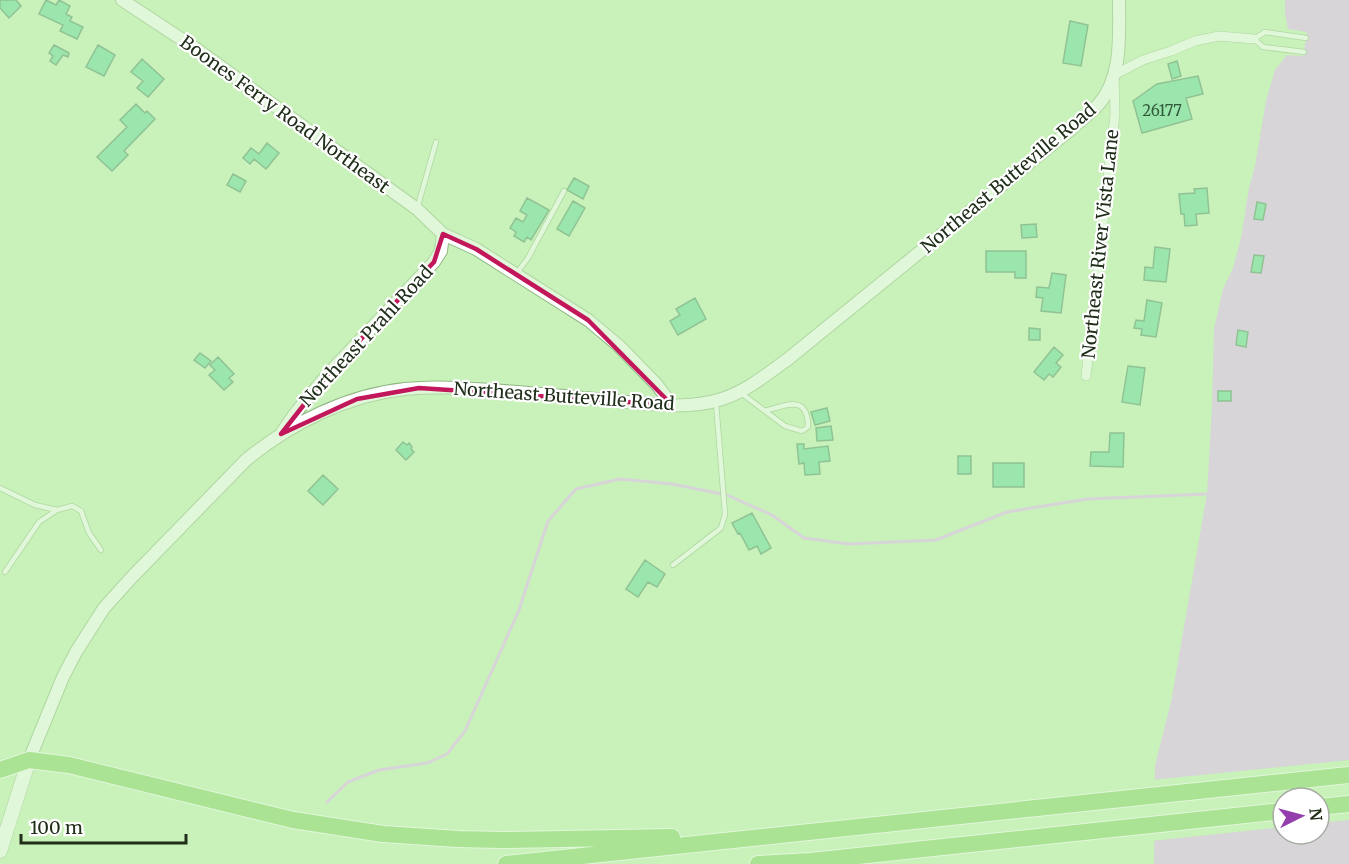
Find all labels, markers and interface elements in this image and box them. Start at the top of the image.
street label: Boones Ferry Road Northeast [176,30,394,198]
street label: Northeast Butteville Road [916,98,1100,258]
house number: 26177 [1142,101,1182,120]
street label: Northeast River Vista Lane [1077,128,1123,360]
street label: Northeast Prahl Road [295,260,438,411]
street label: Northeast Butteville Road [453,377,675,415]
north arrow [1271,786,1331,846]
scale bar [21,807,186,845]
text: N [1305,807,1327,822]
text: 100 m [30,816,83,839]

